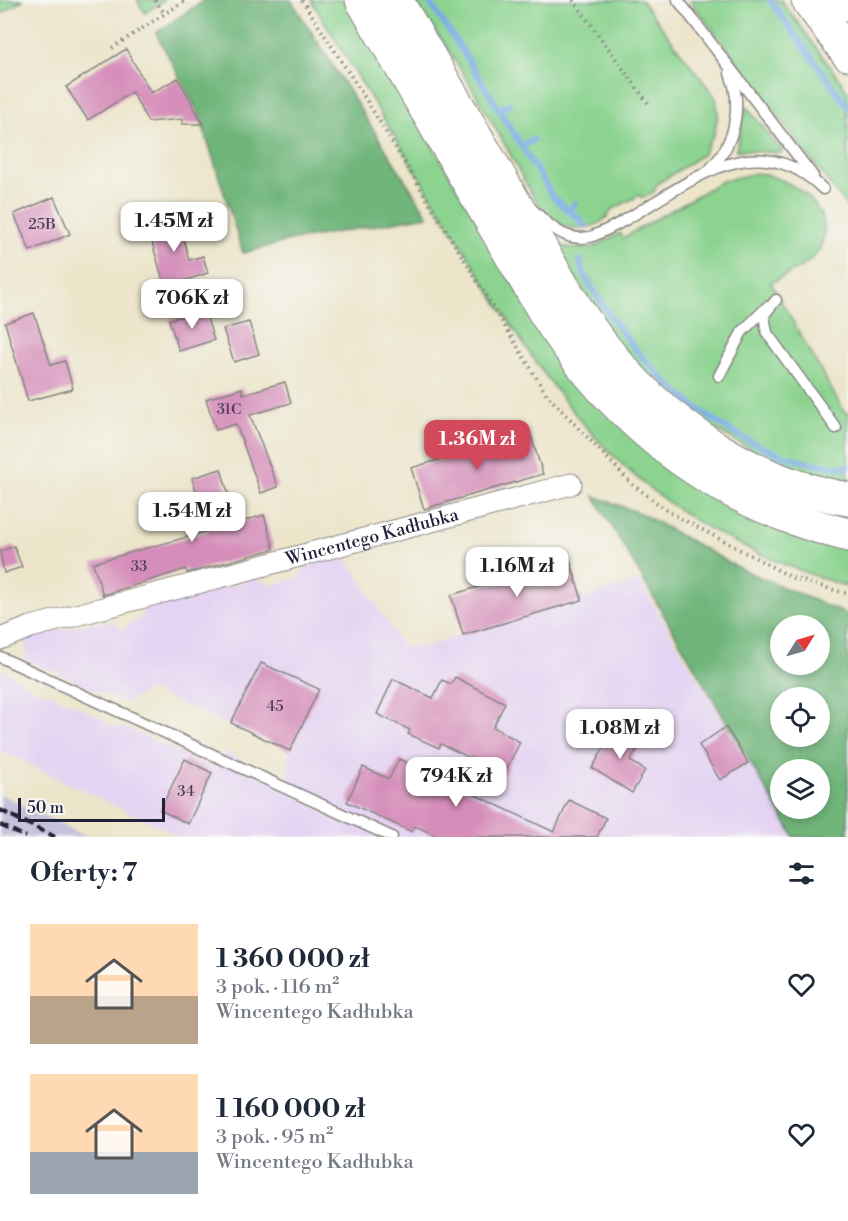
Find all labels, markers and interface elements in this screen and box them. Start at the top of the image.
pin: 1.45M zł [112,202,236,253]
text: 1.45M zł [135,209,213,234]
house number: 25B [28,215,56,234]
pin: 706K zł [137,279,247,330]
text: 706K zł [155,286,229,311]
house number: 31C [217,400,241,419]
pin: 1.36M zł [415,420,539,471]
text: 1.36M zł [438,427,516,452]
pin: 1.54M zł [130,492,254,543]
text: 1.54M zł [152,499,232,524]
street label: Wincentego Kadłubka [282,503,462,571]
pin: 1.16M zł [455,547,579,598]
text: 1.16M zł [480,554,554,579]
house number: 33 [131,557,147,576]
north arrow [770,615,830,675]
map controls [770,615,830,819]
button: locate [770,687,830,747]
house number: 45 [266,697,284,716]
pin: 1.08M zł [558,709,682,760]
text: 1.08M zł [580,716,660,741]
pin: 794K zł [401,757,511,808]
button: layers [770,759,830,819]
text: 794K zł [420,764,492,789]
house number: 34 [177,782,195,801]
scale bar [18,795,165,822]
text: 50 m [27,798,64,818]
text: Oferty: 7 [30,857,137,889]
icon: filters [785,857,818,890]
text: 1 360 000 zł [216,943,370,975]
icon: home [78,948,150,1020]
icon: heart [785,968,818,1001]
text: 3 pok. · 116 m² [216,975,339,1000]
text: Wincentego Kadłubka [216,1000,414,1025]
text: 1 160 000 zł [216,1093,365,1125]
icon: home [78,1098,150,1170]
icon: heart [785,1118,818,1151]
text: 3 pok. · 95 m² [216,1125,333,1150]
text: Wincentego Kadłubka [216,1150,414,1175]

